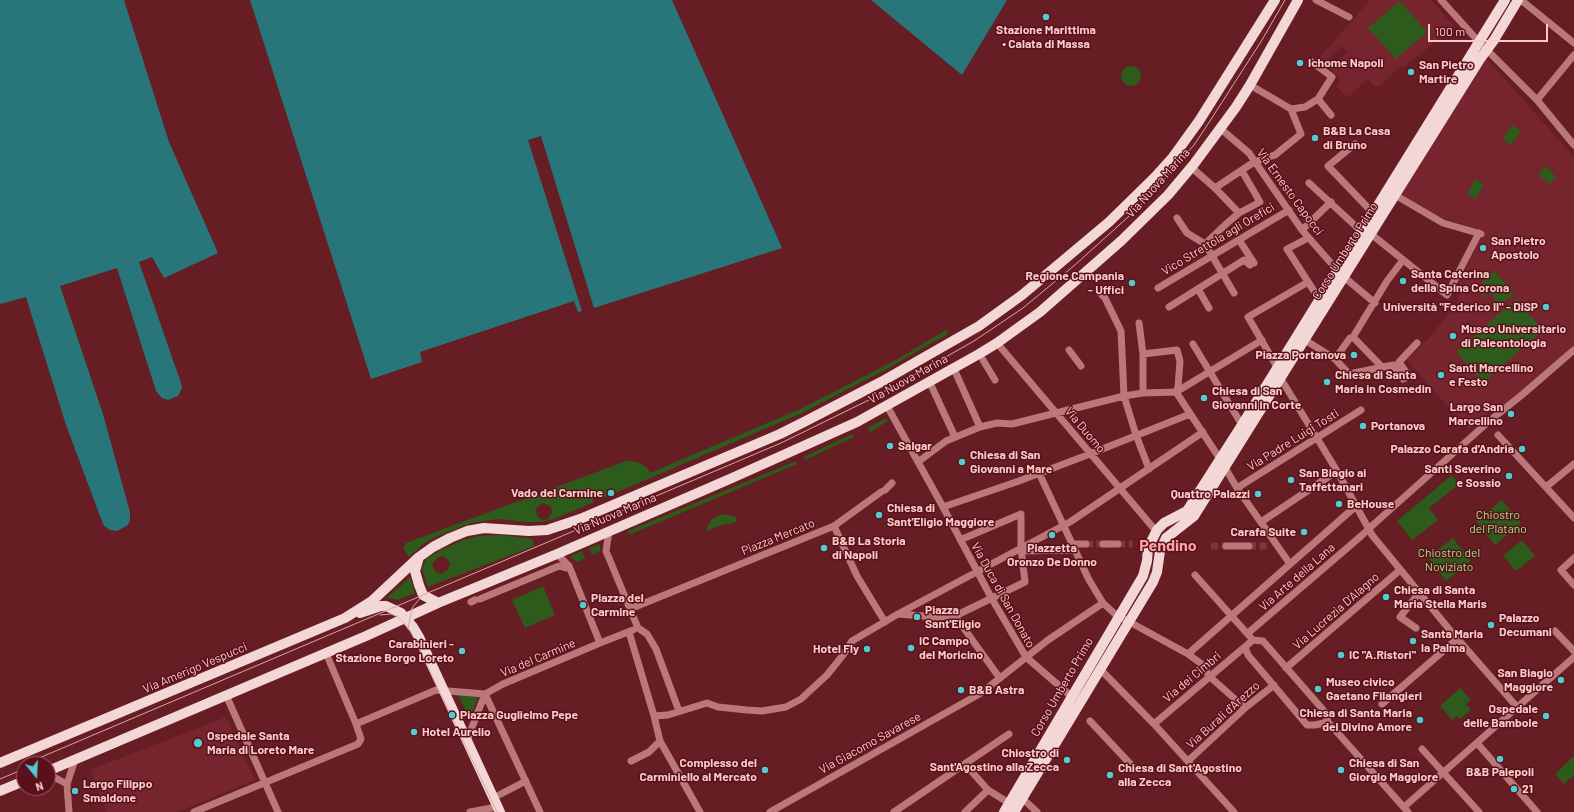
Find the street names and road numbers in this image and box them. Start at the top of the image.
street label: Via Nuova Marina [1123,145,1193,221]
street label: Via Ernesto Capocci [1254,146,1326,238]
street label: Vico Strettola agli Orefici [1159,200,1277,278]
street label: Corso Umberto Primo [1309,200,1381,302]
street label: Via Nuova Marina [866,351,950,407]
street label: Via Duomo [1062,404,1108,456]
street label: Via Padre Luigi Tosti [1244,406,1342,474]
street label: Via Nuova Marina [572,490,658,538]
street label: Piazza Mercato [739,516,817,558]
street label: Via Duca di San Donato [968,540,1038,650]
street label: Via Arte della Lana [1256,540,1338,614]
street label: Via Lucrezia D'Alagno [1290,570,1382,652]
street label: Corso Umberto Primo [1028,635,1096,739]
street label: Via del Carmine [498,636,578,680]
street label: Via Amerigo Vespucci [141,639,249,697]
street label: Via dei Cimbri [1160,649,1224,705]
street label: Via Burali d'Arezzo [1183,678,1263,752]
street label: Via Giacomo Savarese [817,709,923,777]

